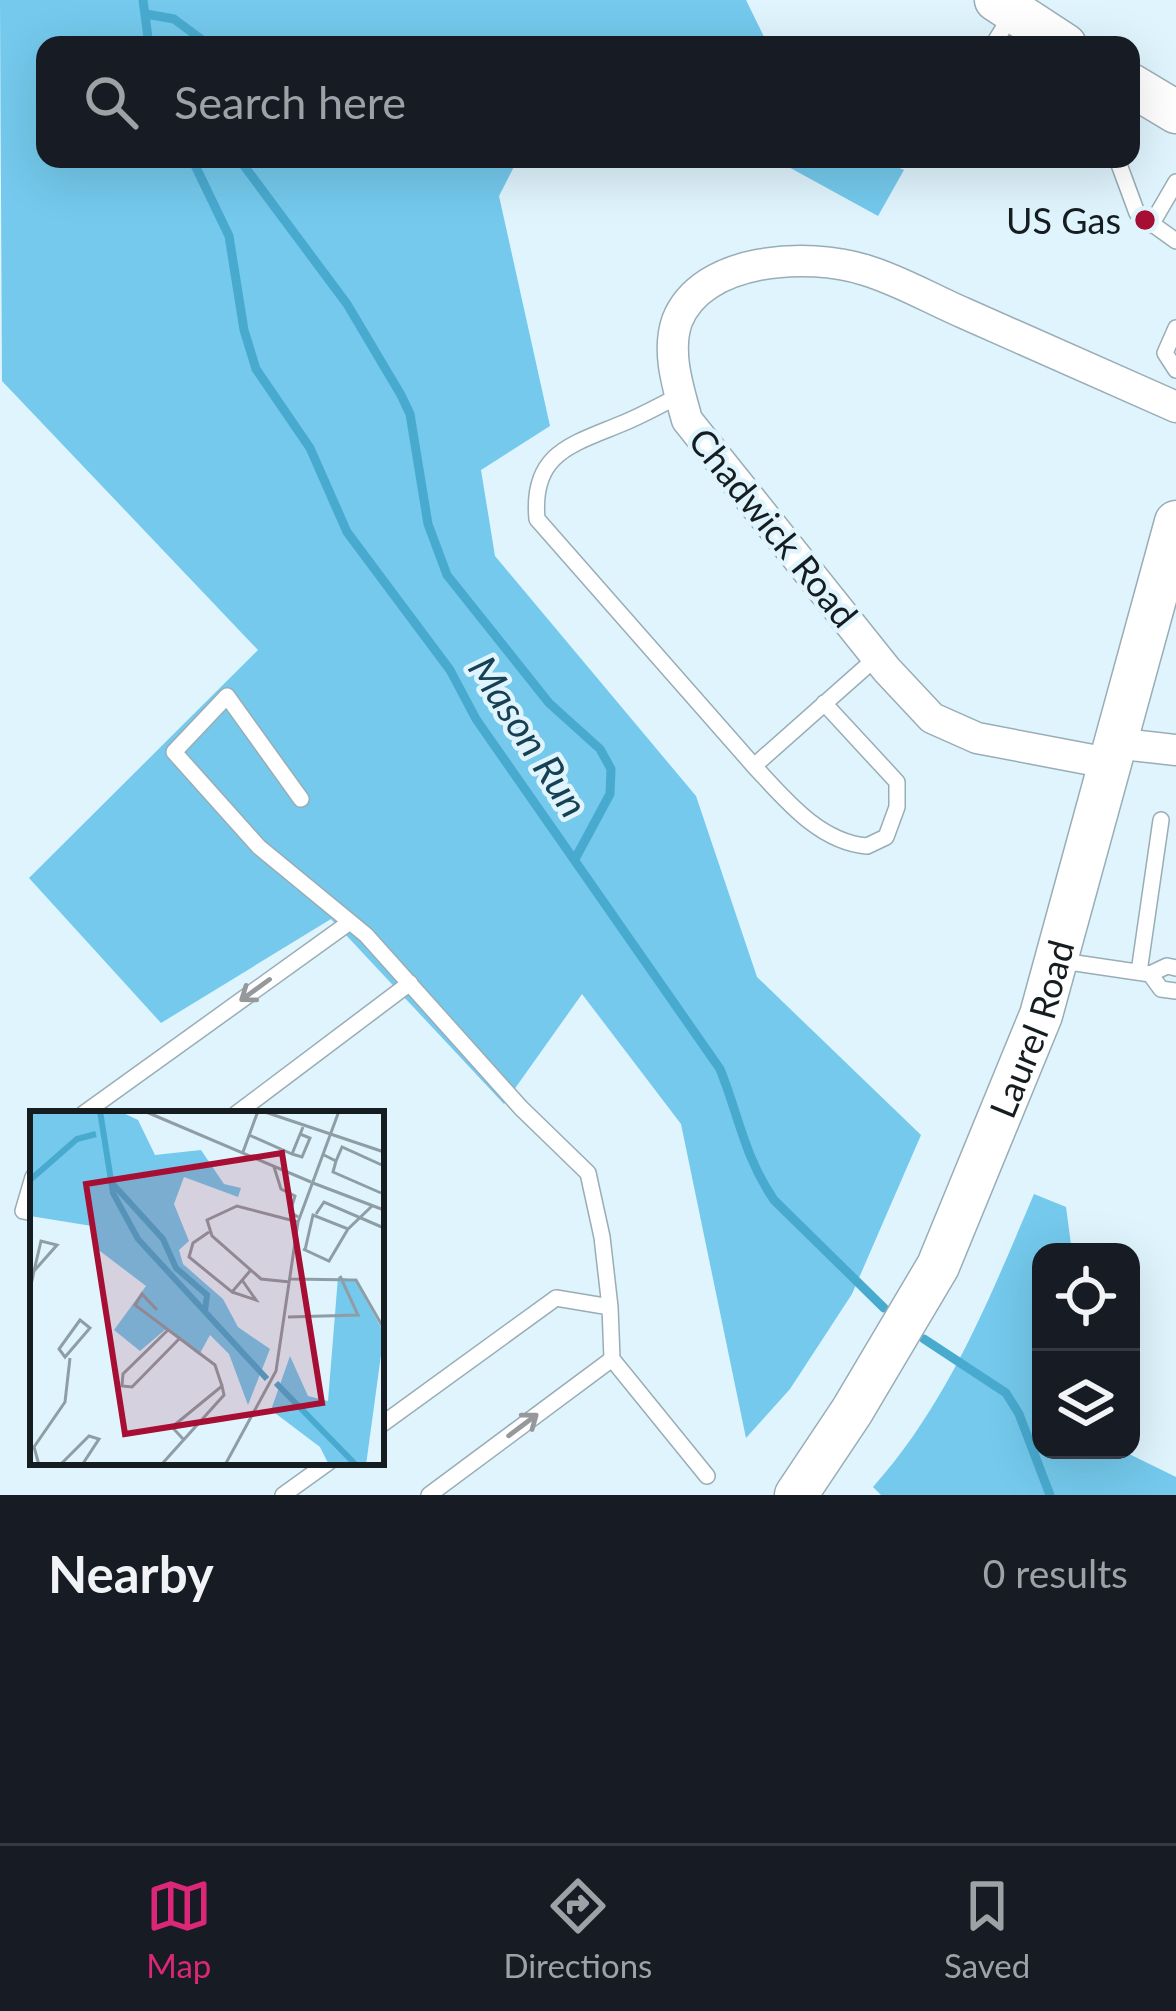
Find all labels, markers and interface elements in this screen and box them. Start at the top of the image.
search box [36,36,1140,168]
icon: search [78,69,144,135]
text: Search here [174,75,406,129]
place label: US Gas [1006,198,1121,242]
marker: US Gas [1132,207,1158,233]
street label: Chadwick Road [680,418,868,636]
water label: Mason Run [460,647,598,825]
street label: Laurel Road [979,935,1083,1124]
one-way arrow [239,977,272,1002]
inset map [30,1111,384,1465]
map controls [1032,1243,1140,1459]
button: locate [1032,1243,1140,1351]
button: layers [1032,1351,1140,1459]
one-way arrow [506,1413,539,1439]
text: Nearby [48,1543,214,1604]
text: 0 results [983,1550,1128,1596]
tab: Map [146,1873,212,1985]
tab: Directions [503,1873,652,1985]
tab: Saved [944,1873,1030,1985]

